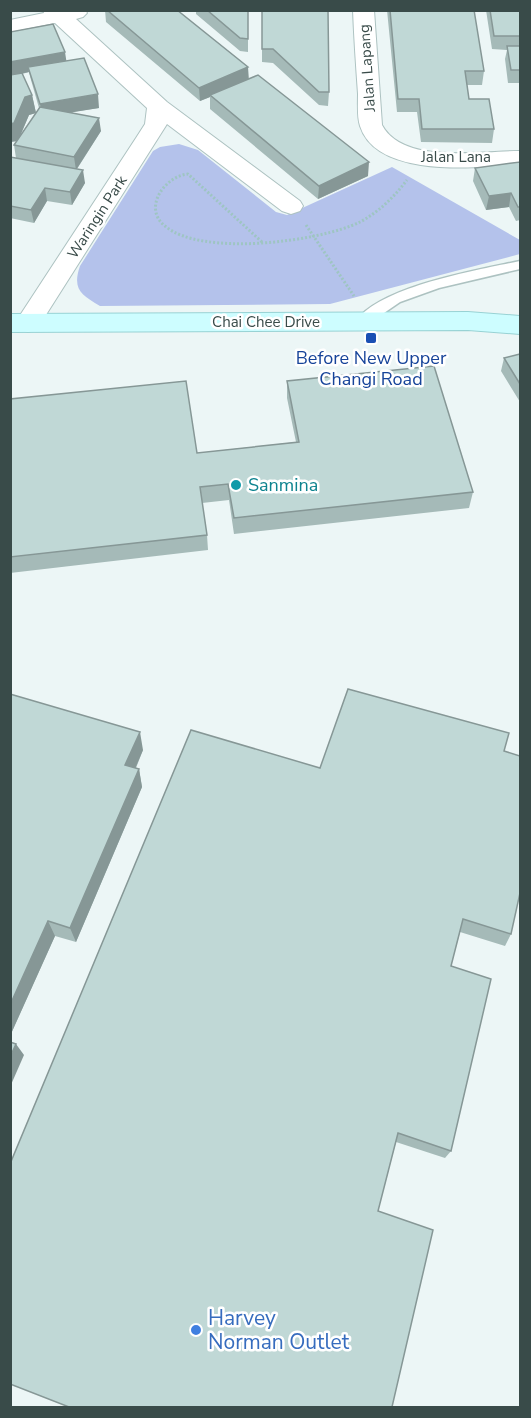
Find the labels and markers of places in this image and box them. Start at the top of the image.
marker: Before New Upper Changi Road [364,331,378,345]
place label: Before New Upper Changi Road [296,346,447,391]
place label: Sanmina [248,473,318,497]
marker: Sanmina [229,478,243,492]
place label: Harvey Norman Outlet [208,1304,350,1356]
marker: Harvey Norman Outlet [189,1323,203,1337]

